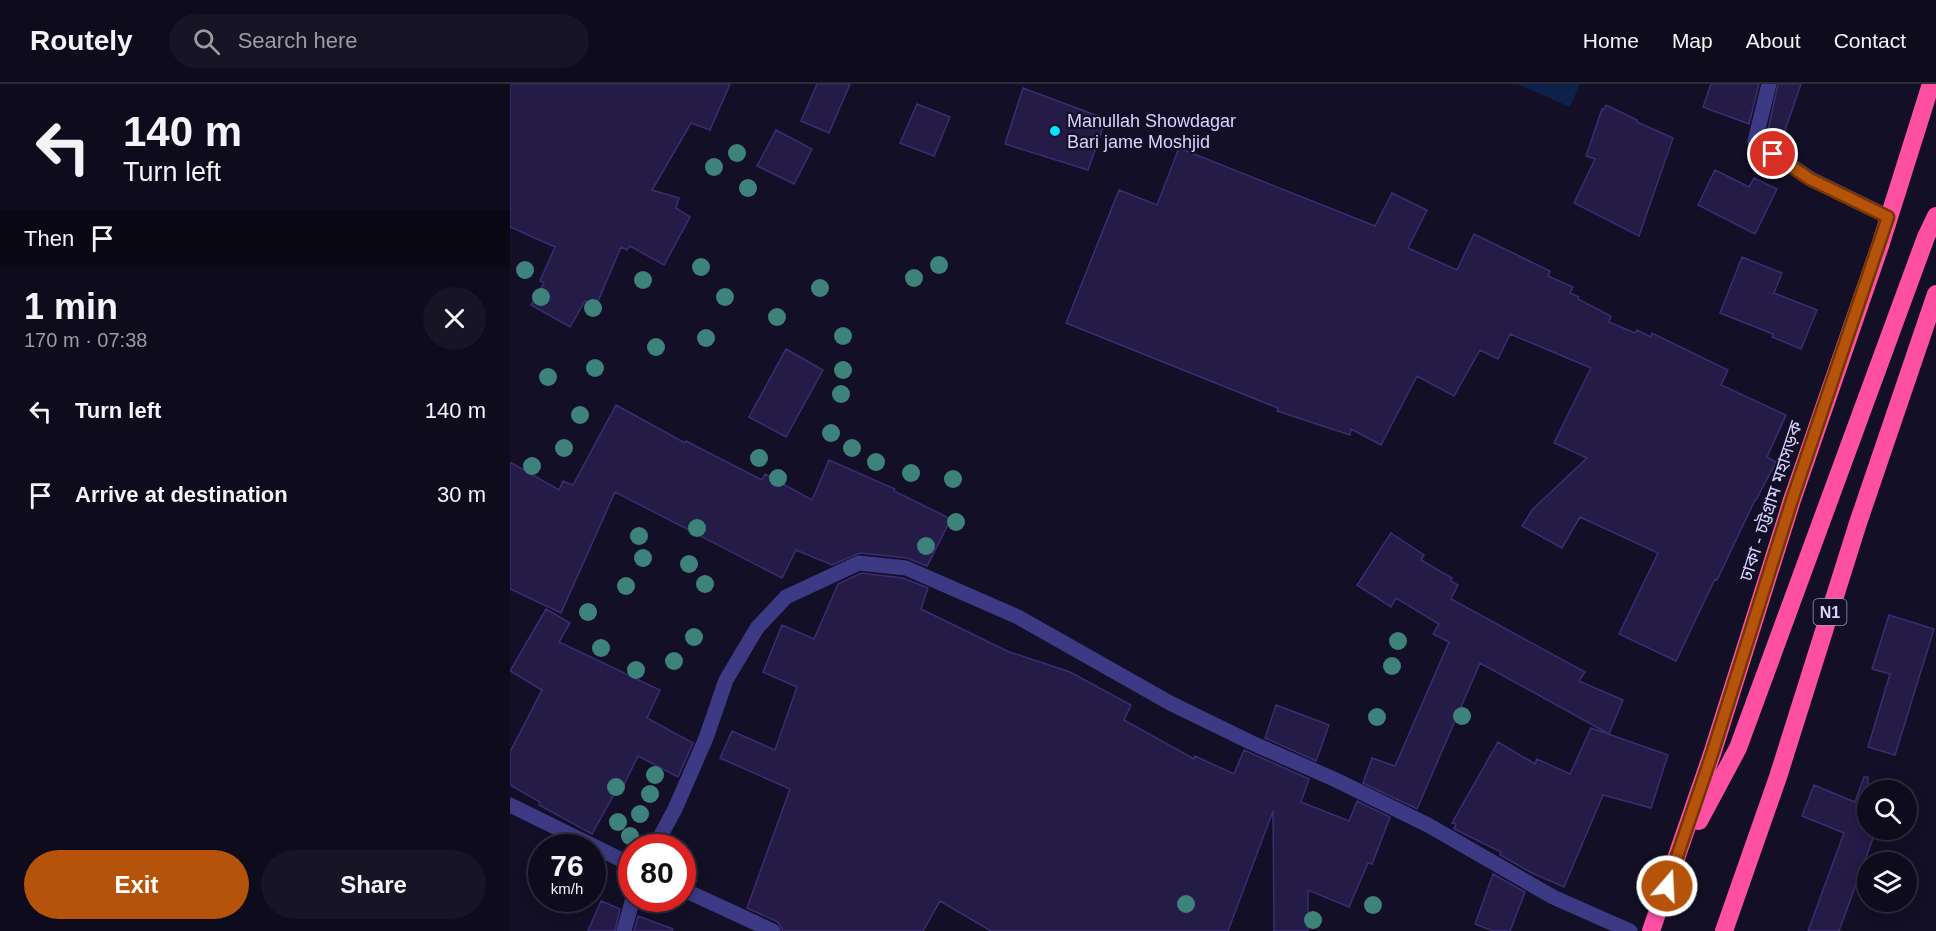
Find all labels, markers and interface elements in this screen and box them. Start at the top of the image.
search box [169,14,589,68]
text: Routely [30,25,133,56]
icon: search [190,25,223,58]
text: Search here [238,28,358,53]
text: Home [1583,29,1639,52]
text: Map [1672,29,1713,52]
text: About [1746,29,1801,52]
text: Contact [1834,29,1906,52]
icon: left [24,108,102,186]
text: 140 m [123,108,242,155]
place label: Manullah Showdagar Bari jame Moshjid [1067,111,1236,152]
marker: Manullah Showdagar Bari jame Moshjid [1048,124,1062,138]
pin [1747,128,1798,179]
icon: arrive [1756,137,1789,170]
text: Turn left [123,157,221,187]
icon: arrive [86,222,119,255]
text: Then [24,226,74,251]
text: 1 min [24,286,118,327]
button: close [423,287,486,350]
text: 170 m · 07:38 [24,329,147,351]
icon: left [24,395,57,428]
text: Turn left [75,398,161,423]
text: 140 m [425,398,486,423]
street label: ঢাকা - চট্টগ্রাম মহাসড়ক [1735,418,1806,584]
icon: arrive [24,479,57,512]
text: Arrive at destination [75,482,288,507]
text: 30 m [437,482,486,507]
road number: N1 [1814,599,1846,625]
map controls [1857,780,1917,912]
button: search [1857,780,1917,840]
speed limit sign: 80 [618,834,696,912]
text: 76 [550,849,584,882]
button: Exit [24,850,249,919]
button: Share [261,850,486,919]
button: layers [1857,852,1917,912]
position arrow [1635,854,1699,918]
text: km/h [551,880,583,897]

